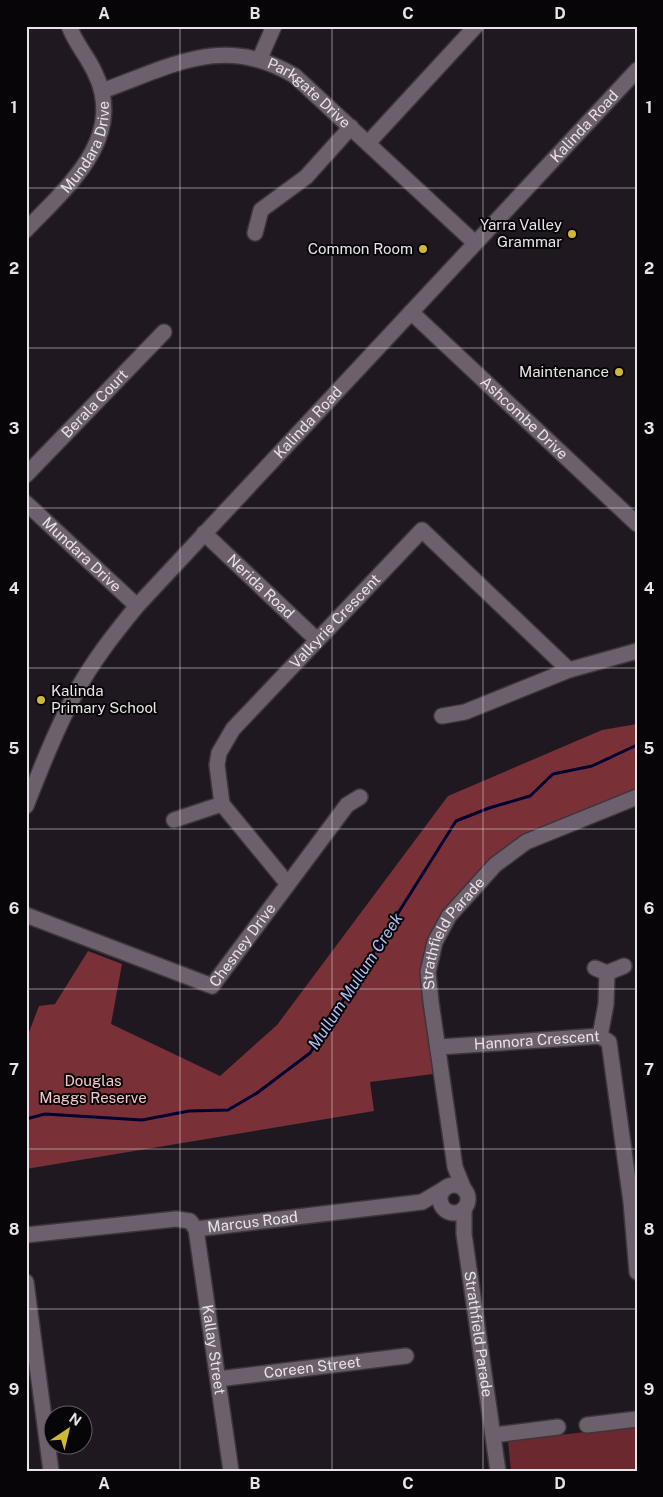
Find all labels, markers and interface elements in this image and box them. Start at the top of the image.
text: A [98,4,110,23]
text: B [250,4,261,23]
text: C [402,4,414,23]
text: D [554,4,566,23]
street label: Parkgate Drive [265,54,354,131]
street label: Kalinda Road [546,87,622,165]
text: 1 [11,98,17,117]
text: 1 [646,98,652,117]
street label: Mundara Drive [57,101,112,196]
place label: Yarra Valley Grammar [480,216,562,250]
marker: Yarra Valley Grammar [566,228,578,240]
place label: Common Room [308,240,413,257]
marker: Common Room [417,243,429,255]
text: 2 [9,259,19,278]
text: 2 [644,259,654,278]
place label: Maintenance [519,363,609,380]
street label: Berala Court [58,366,131,441]
marker: Maintenance [613,366,625,378]
street label: Ashcombe Drive [477,373,571,463]
street label: Kalinda Road [270,383,345,462]
text: 3 [9,419,19,438]
text: 3 [644,419,654,438]
street label: Mundara Drive [39,514,125,595]
street label: Nerida Road [224,551,298,622]
street label: Valkyrie Crescent [286,570,384,672]
text: 4 [9,579,20,598]
text: 4 [644,579,655,598]
place label: Kalinda Primary School [51,682,157,716]
marker: Kalinda Primary School [35,694,47,706]
text: 5 [9,739,20,758]
text: 5 [644,739,655,758]
street label: Strathfield Parade [419,874,488,991]
text: 6 [9,899,19,918]
text: 6 [644,899,654,918]
street label: Chesney Drive [205,900,279,990]
water label: Mullum Mullum Creek [304,909,407,1053]
street label: Hannora Crescent [473,1027,600,1053]
text: 7 [9,1060,19,1079]
text: 7 [644,1060,654,1079]
park label: Douglas Maggs Reserve [39,1072,147,1106]
street label: Marcus Road [206,1208,299,1236]
text: 8 [9,1220,20,1239]
text: 8 [644,1220,655,1239]
street label: Strathfield Parade [461,1270,496,1398]
street label: Kallay Street [199,1304,229,1396]
street label: Coreen Street [263,1353,362,1381]
text: 9 [9,1380,19,1399]
text: 9 [644,1380,654,1399]
north arrow [42,1404,92,1454]
text: N [66,1410,85,1429]
text: A [98,1474,110,1493]
text: B [250,1474,261,1493]
text: C [402,1474,414,1493]
text: D [554,1474,566,1493]

